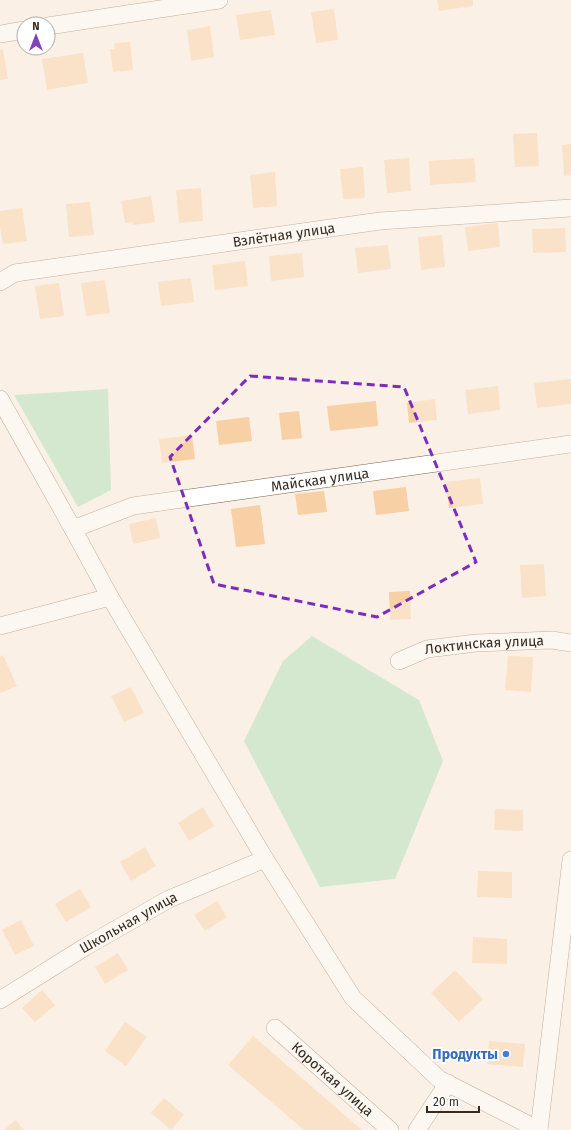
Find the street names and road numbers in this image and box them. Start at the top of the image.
street label: Взлётная улица [232,219,336,250]
street label: Майская улица [270,464,370,495]
street label: Локтинская улица [424,632,544,658]
street label: Школьная улица [76,888,180,957]
street label: Короткая улица [288,1038,377,1120]

